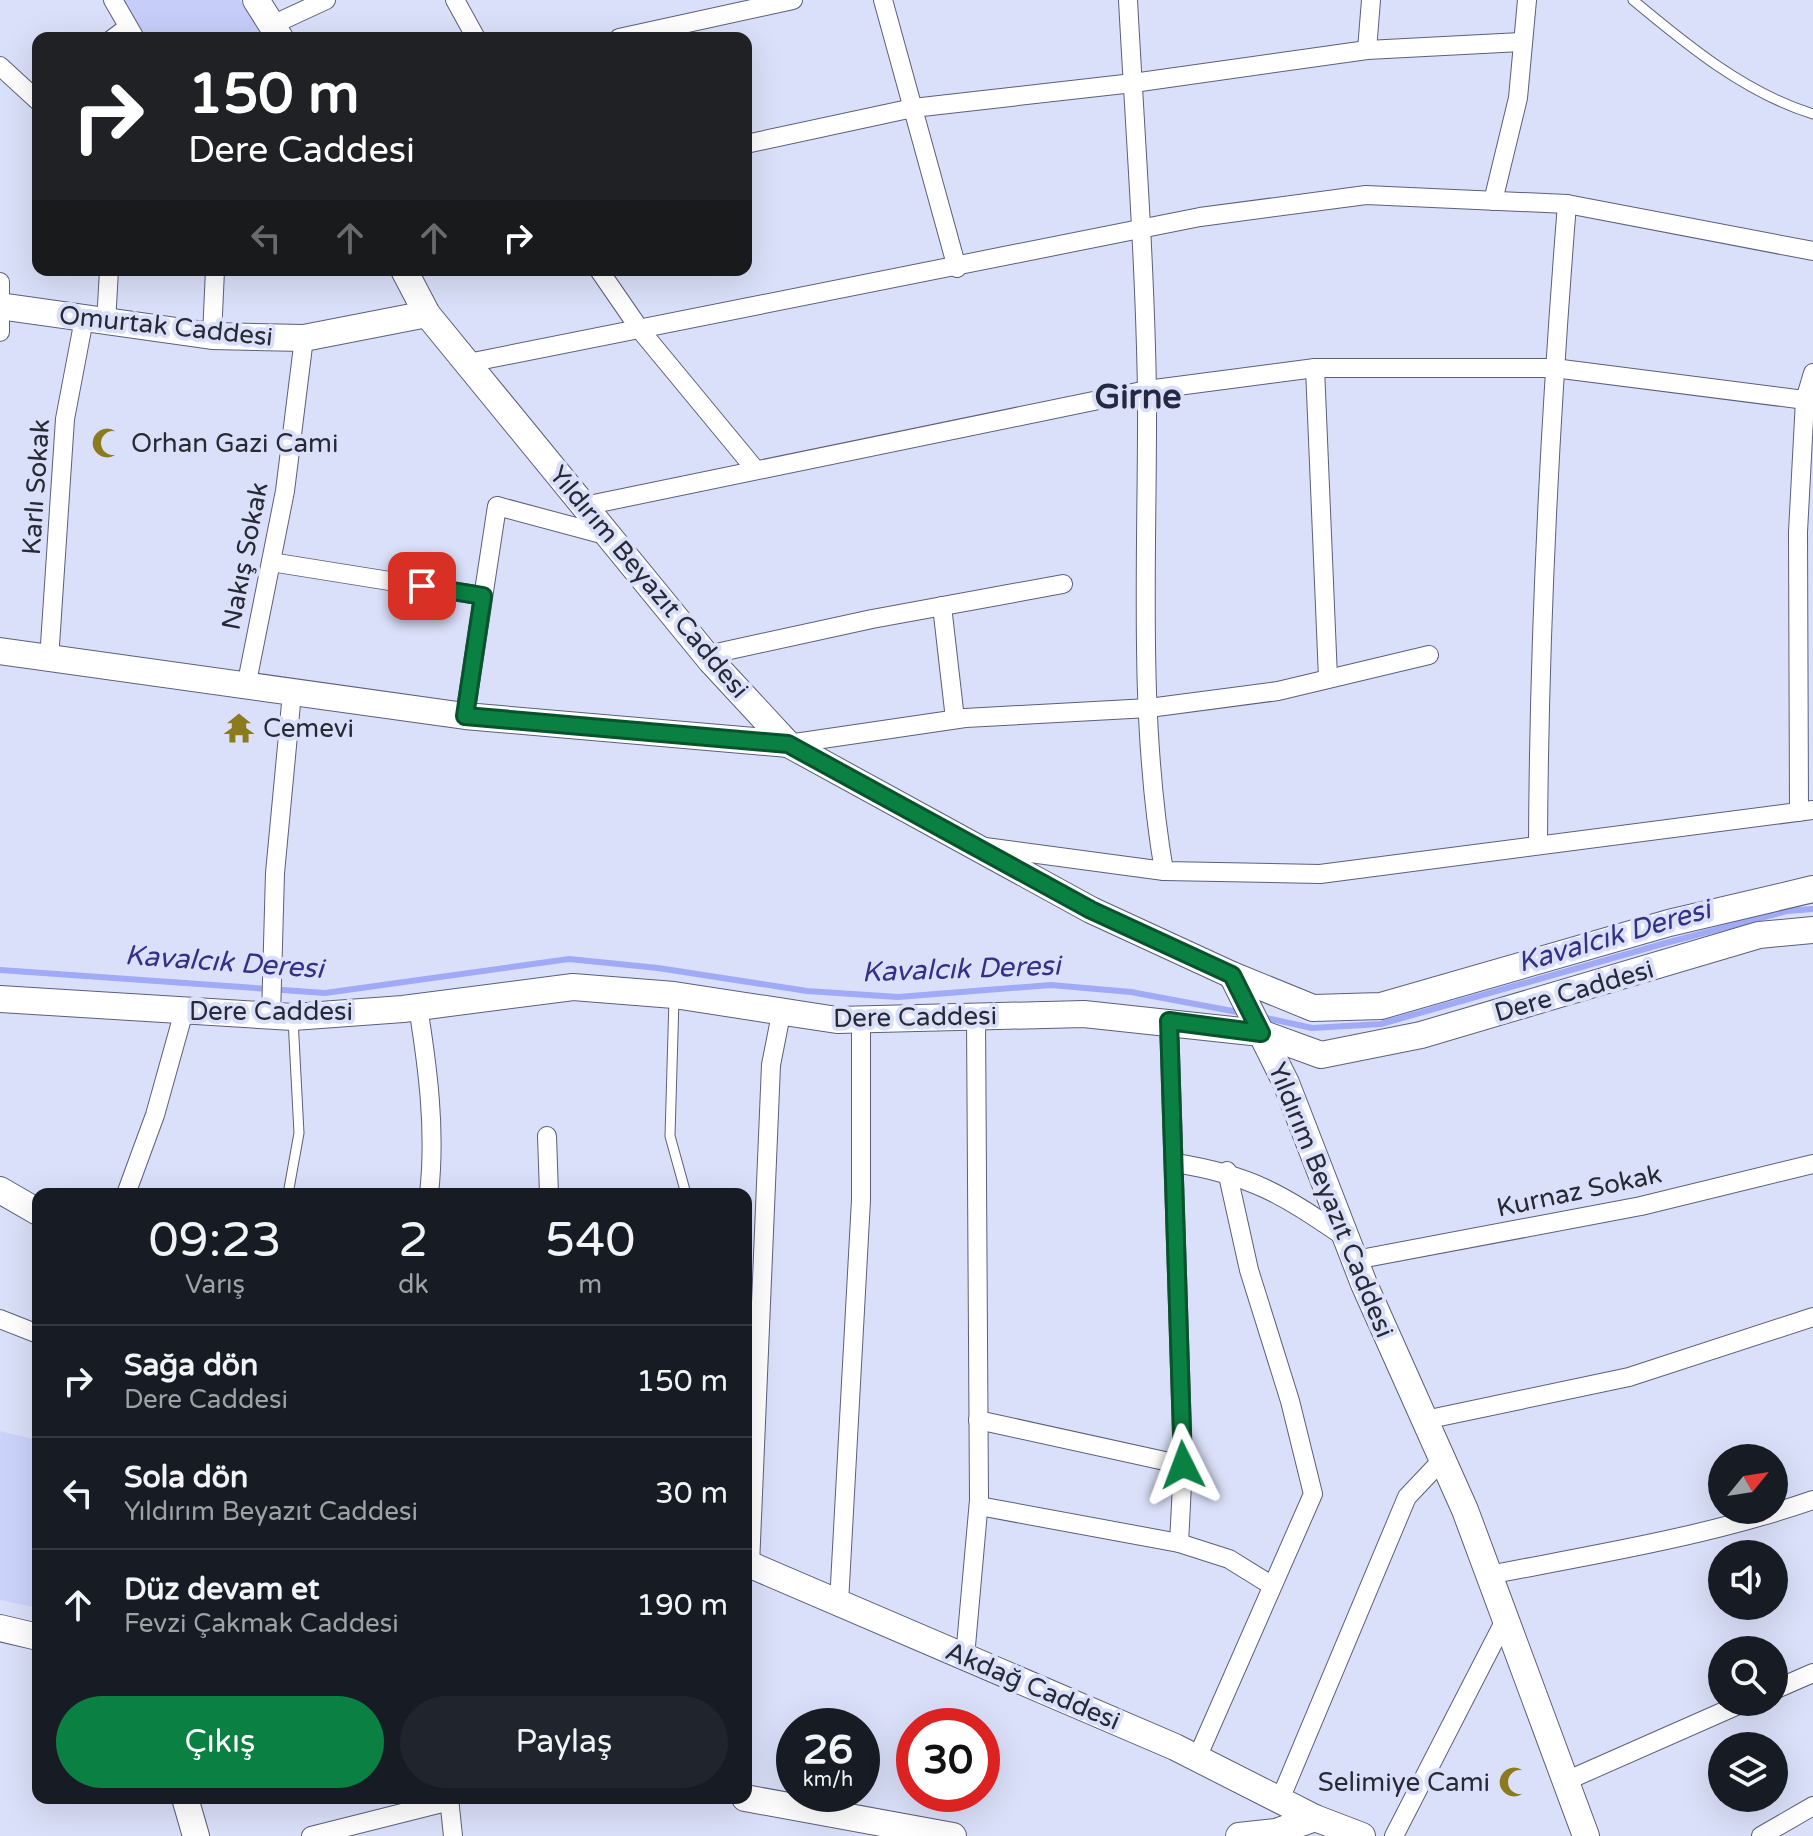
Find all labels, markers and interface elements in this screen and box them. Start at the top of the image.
text: 150 m [188,61,359,128]
icon: right [56,64,160,168]
text: Dere Caddesi [188,129,415,172]
icon: left [244,216,288,260]
icon: ahead [328,216,372,260]
icon: ahead [412,216,456,260]
icon: right [496,216,540,260]
street label: Omurtak Caddesi [57,299,275,353]
district label: Girne [1094,377,1182,418]
street label: Karlı Sokak [16,418,56,556]
mosque icon: Orhan Gazi Cami [90,426,124,460]
place label: Orhan Gazi Cami [131,428,338,459]
street label: Yıldırım Beyazıt Caddesi [543,459,755,705]
street label: Nakış Sokak [215,479,275,633]
pin [388,552,456,620]
icon: arrive [400,564,444,608]
temple icon: Cemevi [222,711,256,745]
place label: Cemevi [263,713,354,744]
water label: Kavalcık Deresi [1514,891,1717,980]
water label: Kavalcık Deresi [124,938,327,986]
water label: Kavalcık Deresi [861,948,1064,989]
street label: Dere Caddesi [1491,954,1657,1028]
street label: Dere Caddesi [189,996,353,1027]
street label: Dere Caddesi [833,1000,997,1034]
street label: Yıldırım Beyazıt Caddesi [1262,1058,1400,1342]
street label: Kurnaz Sokak [1494,1158,1664,1224]
text: 09:23 [148,1212,282,1270]
text: 2 [398,1212,428,1270]
text: 540 [545,1212,635,1270]
text: Varış [185,1269,245,1300]
text: dk [398,1269,429,1300]
text: m [578,1269,602,1300]
text: Sağa dön [124,1347,258,1384]
icon: right [56,1359,100,1403]
text: 150 m [636,1363,728,1400]
text: Dere Caddesi [124,1384,288,1415]
position arrow [1141,1423,1225,1507]
north arrow [1708,1444,1788,1524]
map controls [1708,1444,1788,1812]
text: Sola dön [124,1459,248,1496]
icon: left [56,1471,100,1515]
text: 30 m [655,1475,728,1512]
text: Yıldırım Beyazıt Caddesi [124,1496,418,1527]
button: sound [1708,1540,1788,1620]
text: Düz devam et [124,1571,319,1608]
icon: ahead [56,1583,100,1627]
text: 190 m [636,1587,728,1624]
text: Fevzi Çakmak Caddesi [124,1608,399,1639]
street label: Akdağ Caddesi [941,1635,1125,1737]
button: search [1708,1636,1788,1716]
button: Çıkış [56,1696,384,1788]
button: Paylaş [400,1696,728,1788]
speed limit sign: 30 [896,1708,1000,1812]
text: 26 [803,1726,853,1774]
button: layers [1708,1732,1788,1812]
mosque icon: Selimiye Cami [1497,1765,1531,1799]
place label: Selimiye Cami [1318,1767,1490,1798]
text: km/h [803,1768,853,1792]

